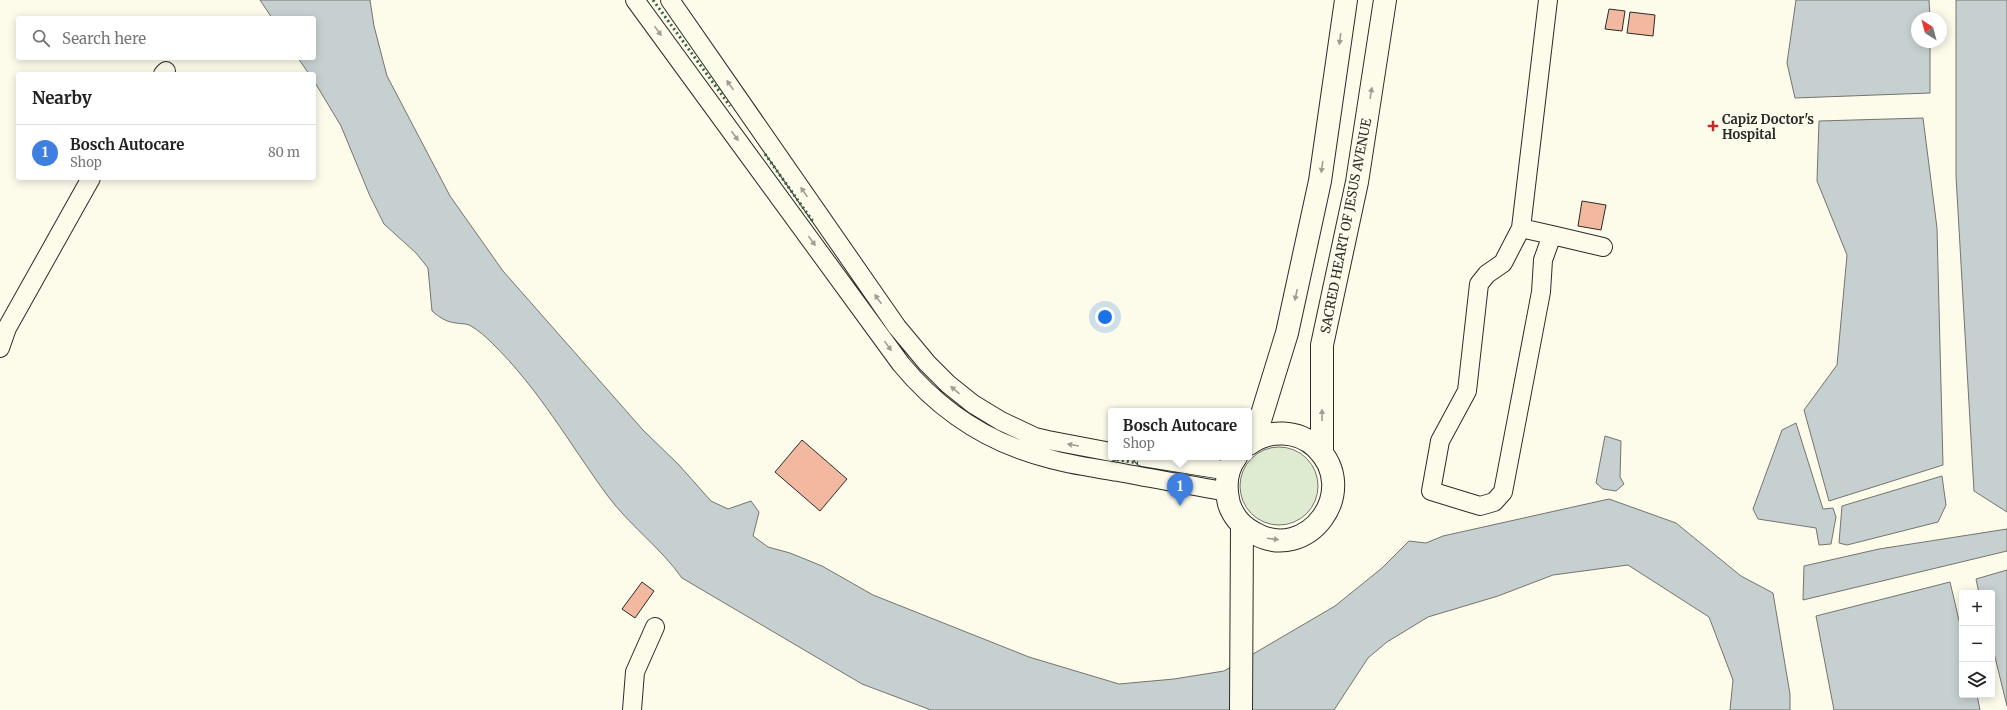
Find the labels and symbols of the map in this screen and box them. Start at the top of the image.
north arrow [1911,12,1947,48]
one-way arrow [654,26,662,37]
one-way arrow [1337,32,1343,45]
one-way arrow [726,80,734,90]
one-way arrow [1368,87,1374,99]
place label: Capiz Doctor's Hospital [1722,111,1814,143]
street label: SACRED HEART OF JESUS AVENUE [1317,116,1375,335]
marker: Capiz Doctor's Hospital [1707,120,1719,132]
one-way arrow [731,131,739,142]
one-way arrow [1319,161,1325,173]
one-way arrow [800,187,808,197]
one-way arrow [807,236,816,247]
one-way arrow [1292,288,1298,301]
one-way arrow [874,293,882,304]
your location [1095,307,1115,327]
one-way arrow [884,341,892,352]
one-way arrow [950,386,960,395]
one-way arrow [1319,408,1325,421]
one-way arrow [1066,442,1079,448]
pin: 1 [1167,473,1193,506]
one-way arrow [1267,536,1279,542]

